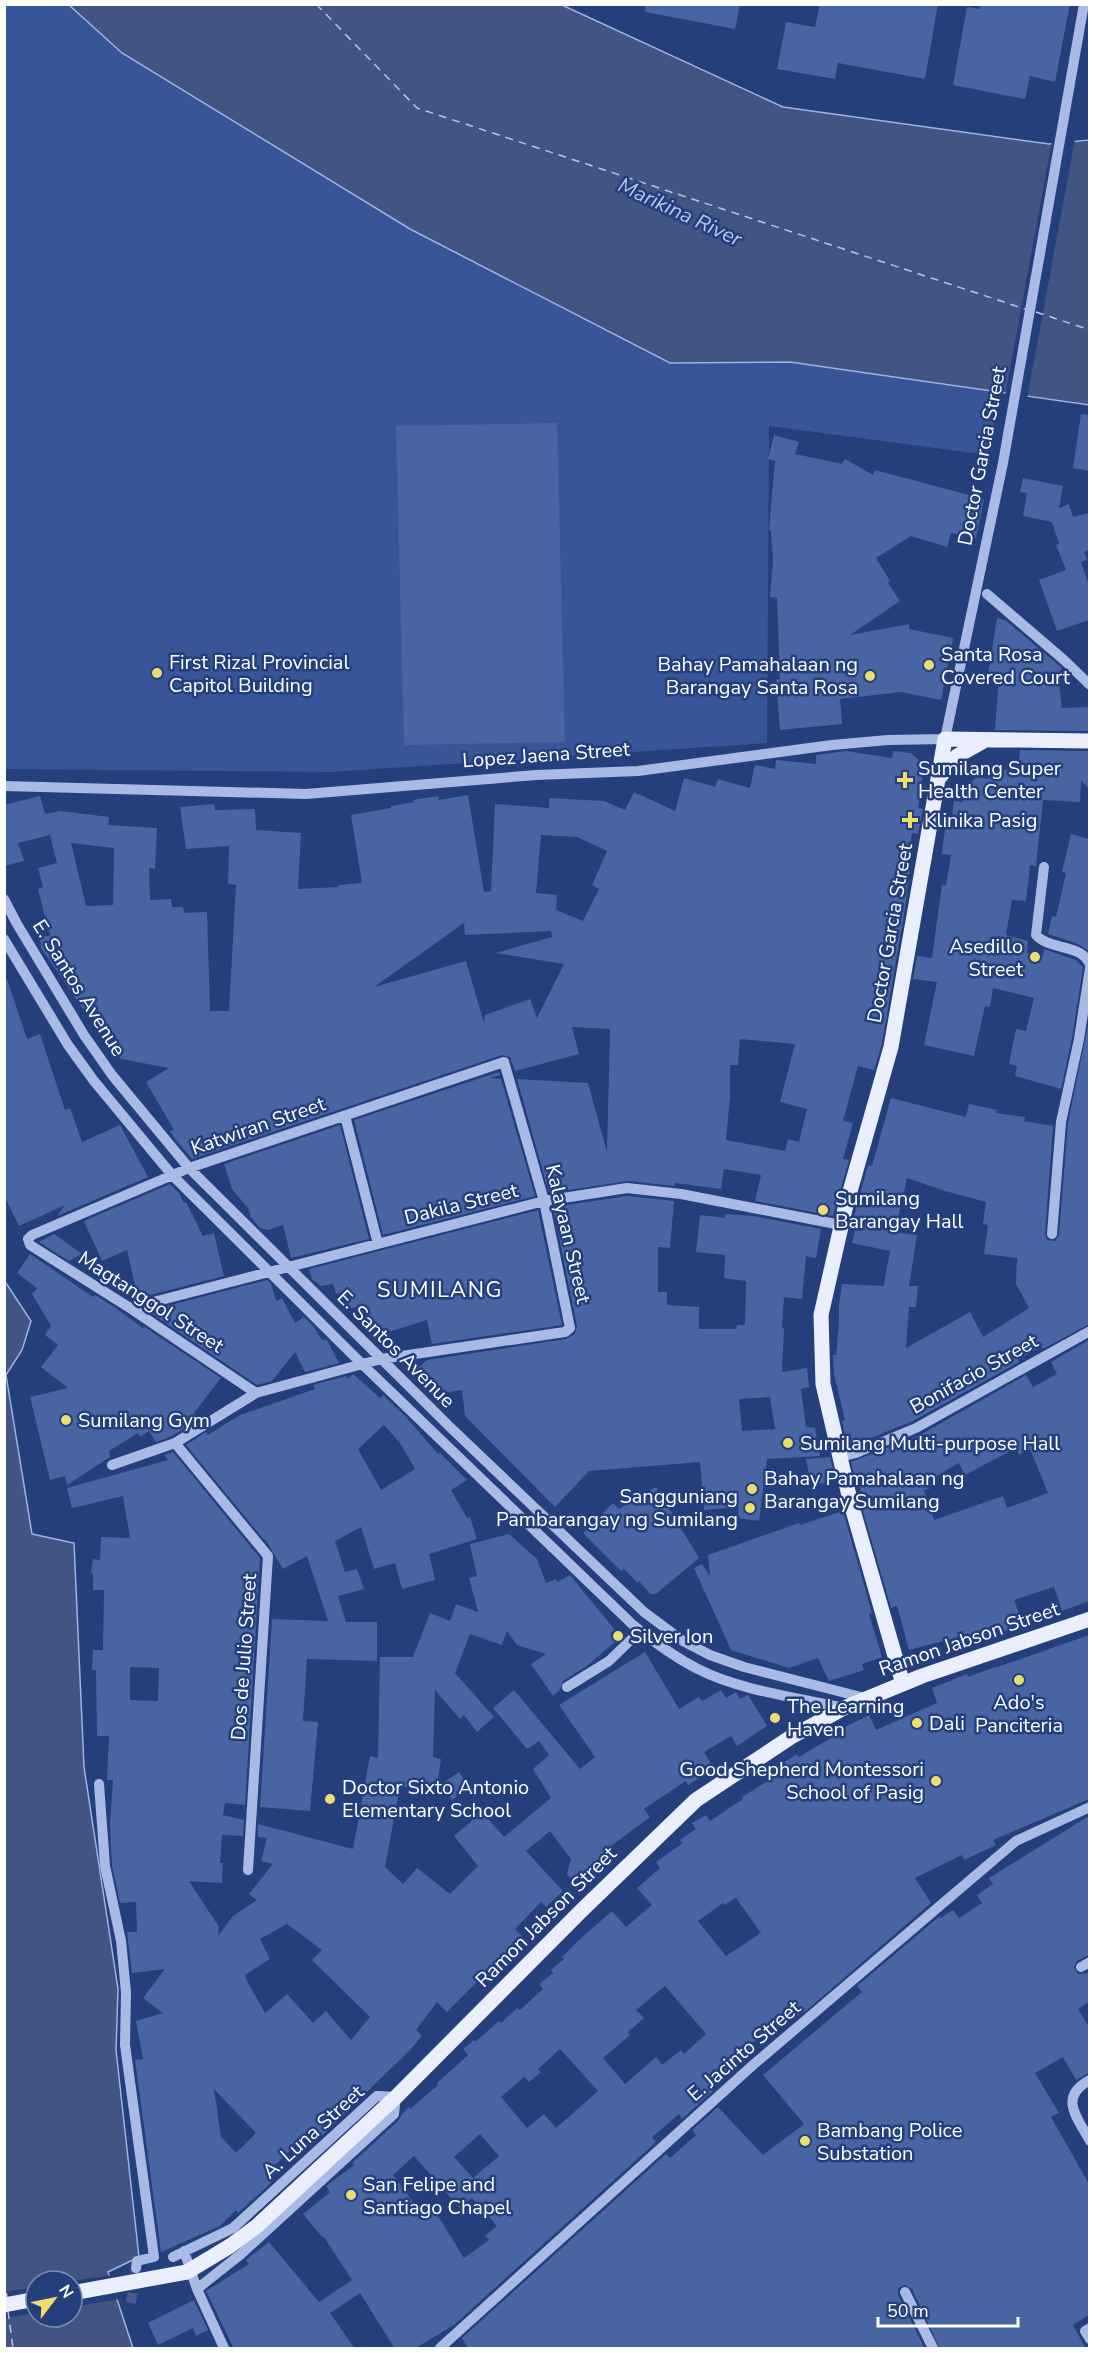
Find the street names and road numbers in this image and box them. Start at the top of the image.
street label: Doctor Garcia Street [951,363,1013,548]
street label: Lopez Jaena Street [461,736,632,774]
street label: Doctor Garcia Street [861,840,919,1025]
street label: E. Santos Avenue [26,914,132,1062]
street label: Katwiran Street [187,1090,330,1162]
street label: Kalayaan Street [539,1162,597,1307]
street label: Dakila Street [401,1177,522,1231]
street label: Magtanggol Street [73,1245,230,1360]
street label: E. Santos Avenue [331,1284,461,1414]
street label: Bonifacio Street [905,1327,1044,1420]
street label: Dos de Julio Street [225,1572,263,1741]
street label: Ramon Jabson Street [875,1595,1064,1683]
street label: Ramon Jabson Street [470,1840,623,1993]
street label: E. Jacinto Street [682,1994,807,2108]
street label: A. Luna Street [256,2078,370,2185]

